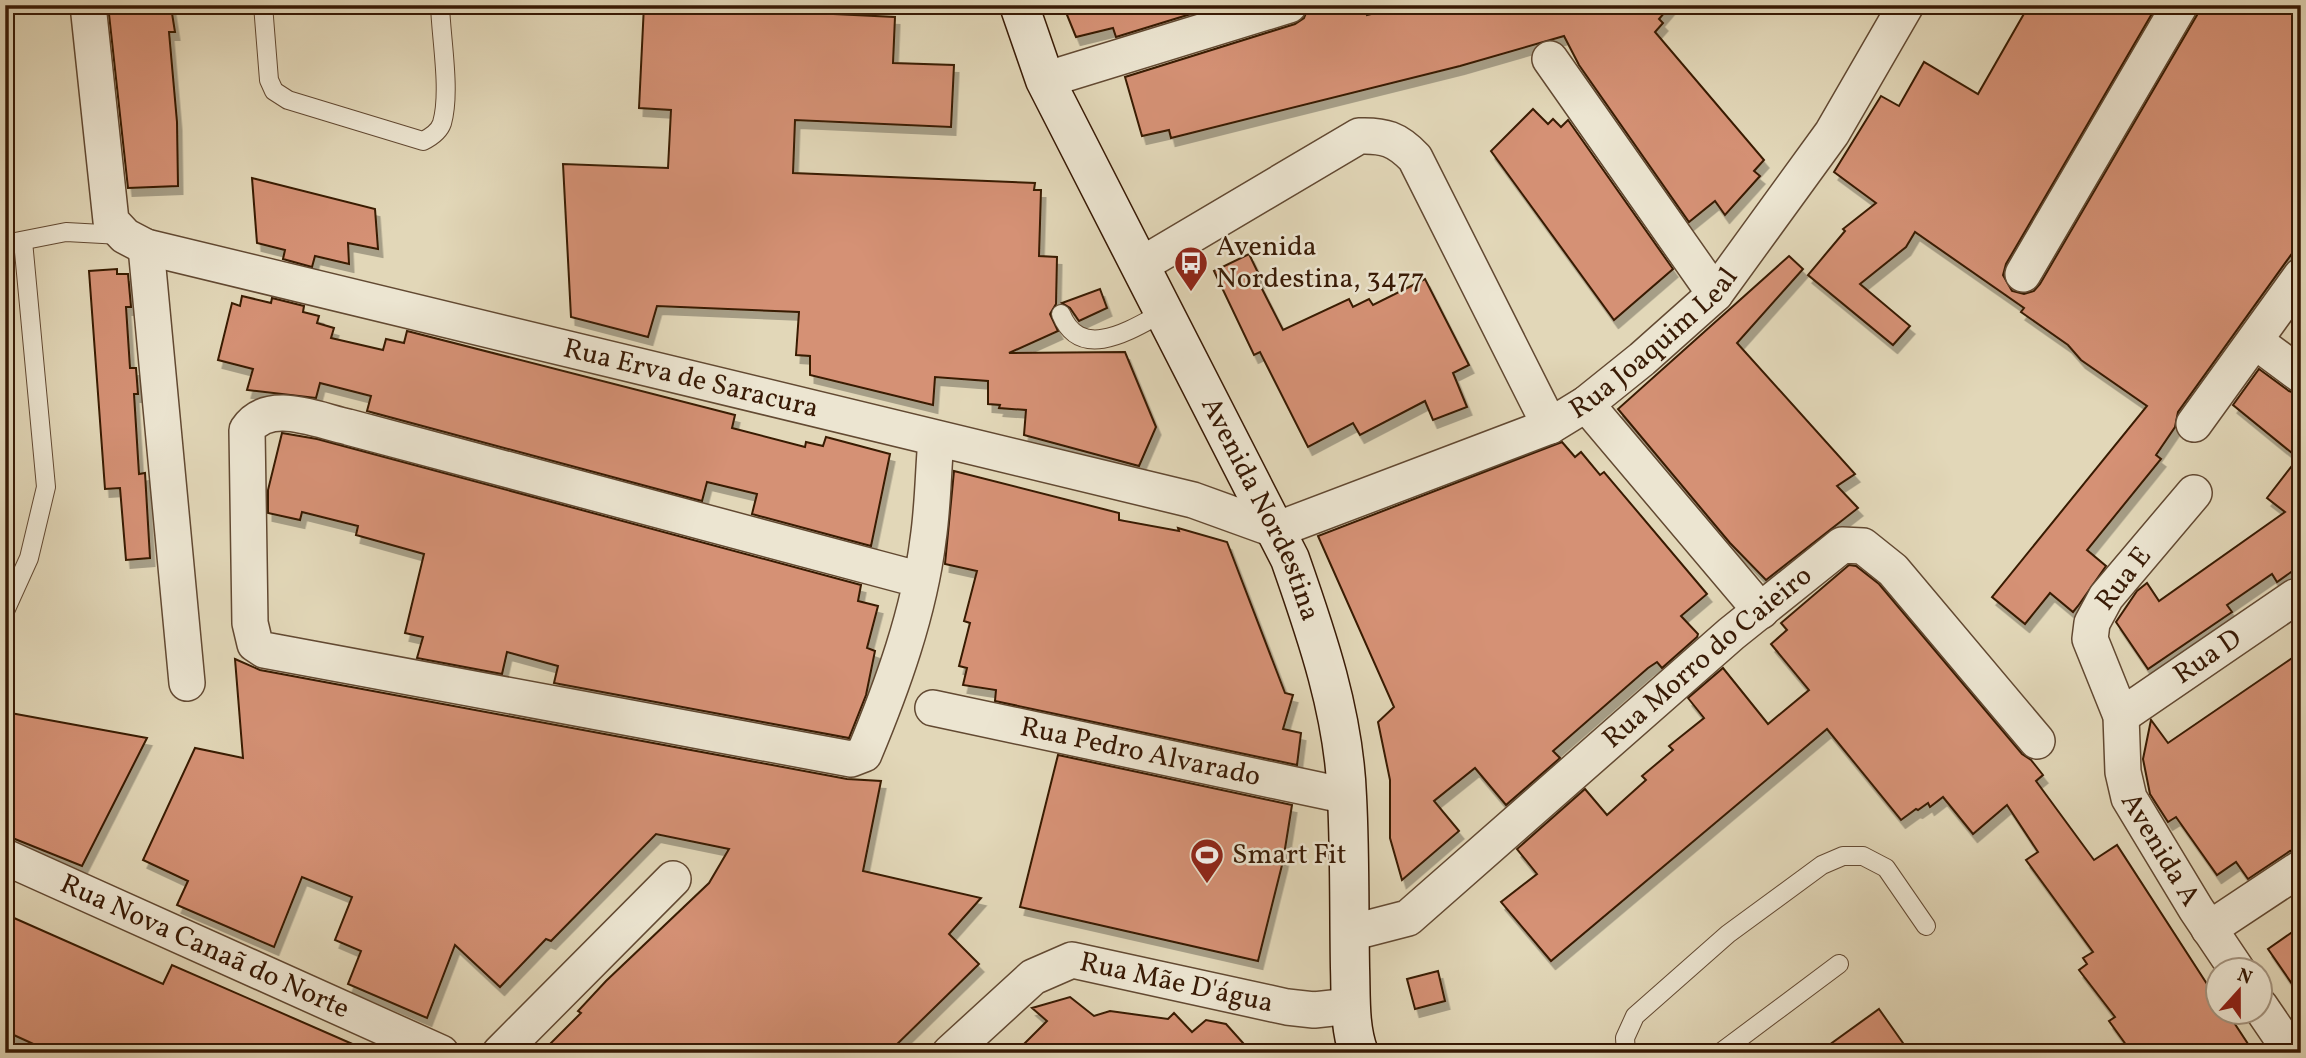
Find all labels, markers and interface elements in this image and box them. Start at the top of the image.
place label: Avenida Nordestina, 3477 [1216,228,1424,299]
bus stop icon: Avenida Nordestina, 3477 [1172,244,1210,293]
street label: Rua Joaquim Leal [1562,260,1747,429]
street label: Rua Erva de Saracura [559,329,822,428]
street label: Avenida Nordestina [1191,390,1329,626]
street label: Rua E [2087,539,2161,619]
street label: Rua Morro do Caieiro [1594,557,1821,758]
street label: Rua D [2166,619,2250,694]
street label: Rua Pedro Alvarado [1017,708,1264,797]
street label: Avenida A [2111,786,2210,914]
sports icon: Smart Fit [1188,836,1226,885]
place label: Smart Fit [1232,836,1346,875]
street label: Rua Nova Canaã do Norte [54,865,356,1029]
street label: Rua Mãe D'água [1076,943,1277,1023]
north arrow [2204,956,2274,1026]
text: N [2233,962,2256,992]

